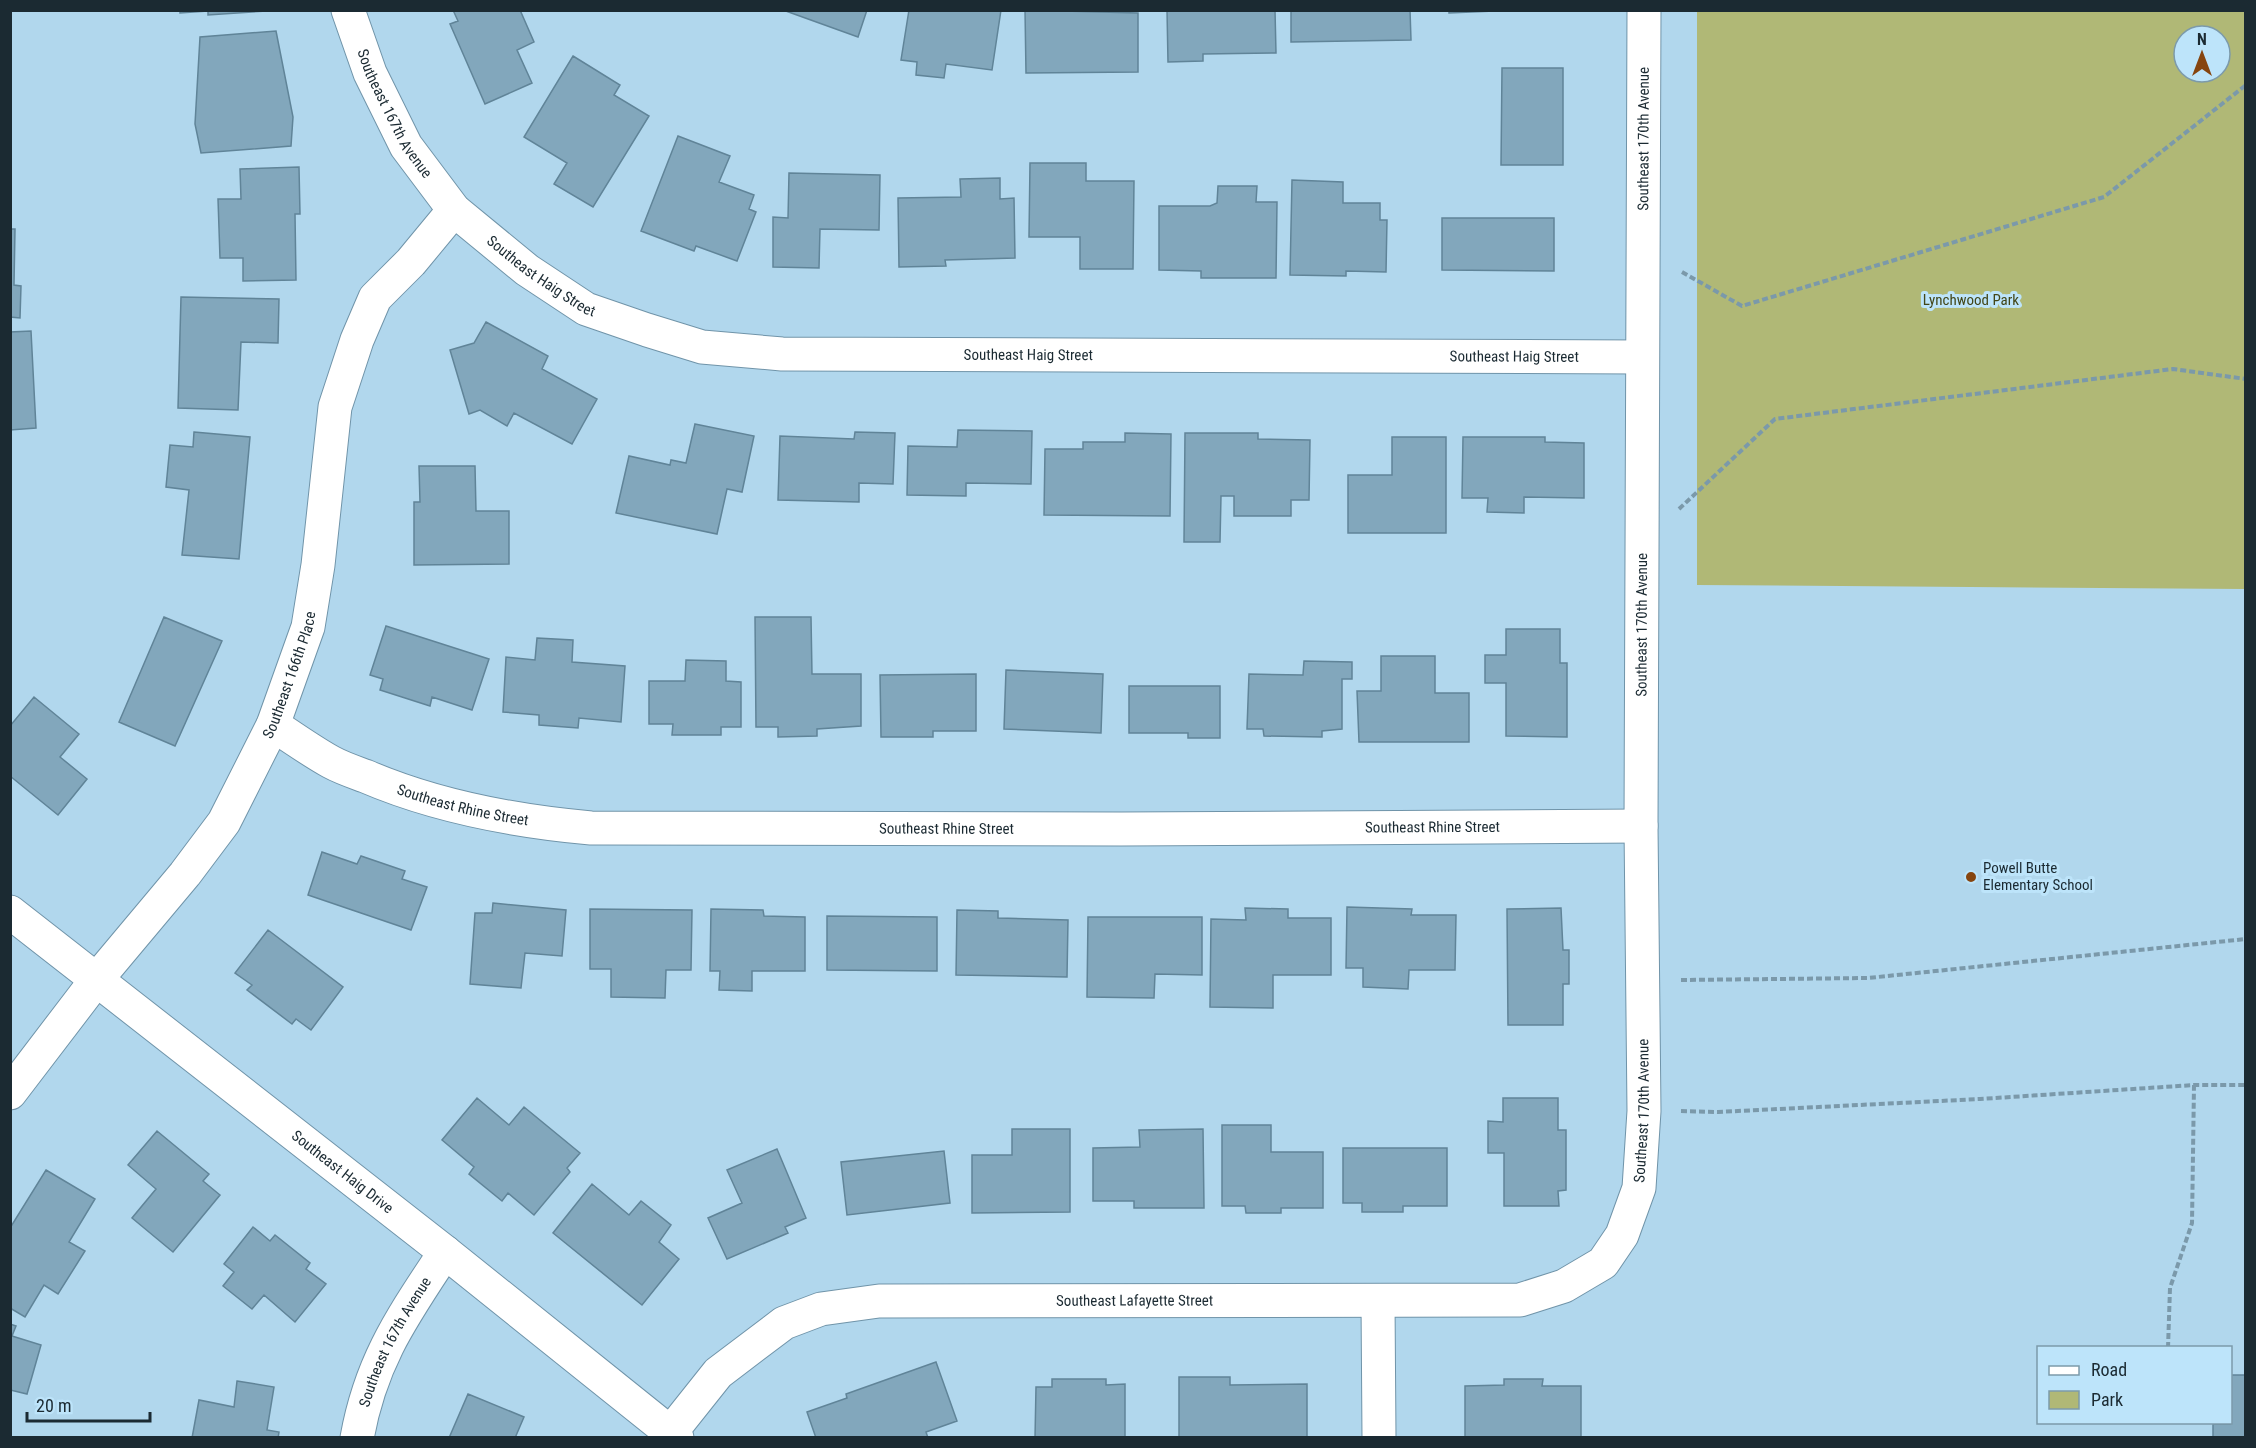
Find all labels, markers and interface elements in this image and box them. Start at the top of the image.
north arrow [2172,24,2232,84]
text: N [2197,30,2207,49]
street label: Southeast 167th Avenue [353,47,436,182]
street label: Southeast 170th Avenue [1634,67,1653,211]
street label: Southeast Haig Street [483,232,598,321]
park label: Lynchwood Park [1923,291,2019,309]
street label: Southeast Haig Street [964,346,1093,364]
street label: Southeast Haig Street [1450,347,1579,366]
street label: Southeast 170th Avenue [1632,553,1651,697]
street label: Southeast 166th Place [259,610,319,741]
street label: Southeast Rhine Street [395,780,530,830]
street label: Southeast Rhine Street [1365,818,1500,837]
street label: Southeast Rhine Street [879,820,1014,838]
place label: Powell Butte Elementary School [1983,859,2093,894]
marker: Powell Butte Elementary School [1964,870,1978,884]
street label: Southeast 170th Avenue [1630,1039,1653,1183]
street label: Southeast Haig Drive [288,1127,397,1217]
street label: Southeast 167th Avenue [355,1274,435,1409]
street label: Southeast Lafayette Street [1056,1291,1213,1310]
legend [2037,1346,2232,1424]
text: Road [2091,1359,2127,1380]
scale bar [27,1385,150,1423]
text: Park [2091,1389,2123,1410]
text: 20 m [36,1395,71,1416]

